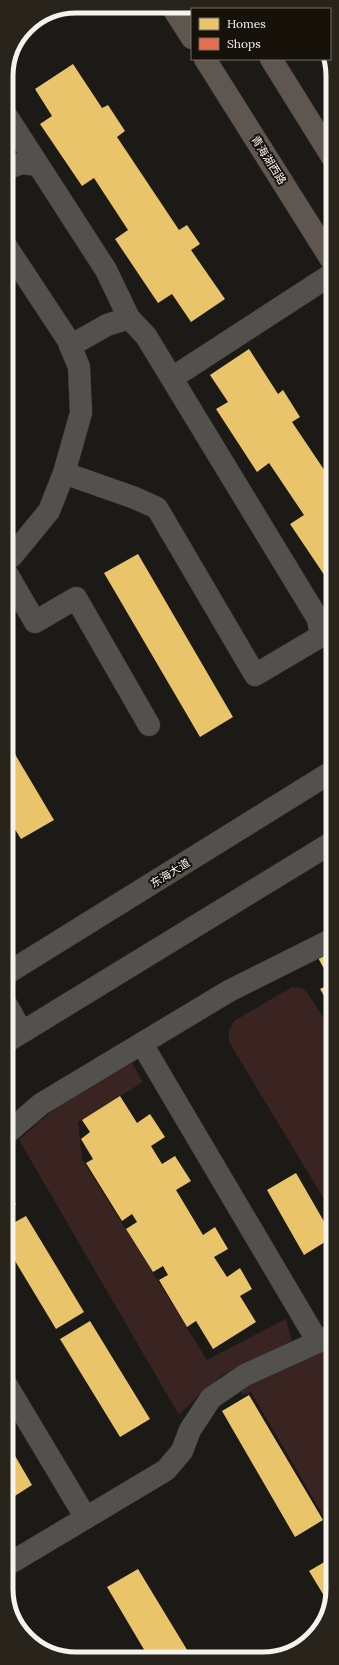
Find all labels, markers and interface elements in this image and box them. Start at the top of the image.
legend [191,8,331,60]
text: Homes [227,16,266,31]
text: Shops [227,36,261,51]
street label: 青海湖西路 [248,133,290,187]
street label: 东海大道 [148,855,192,891]

